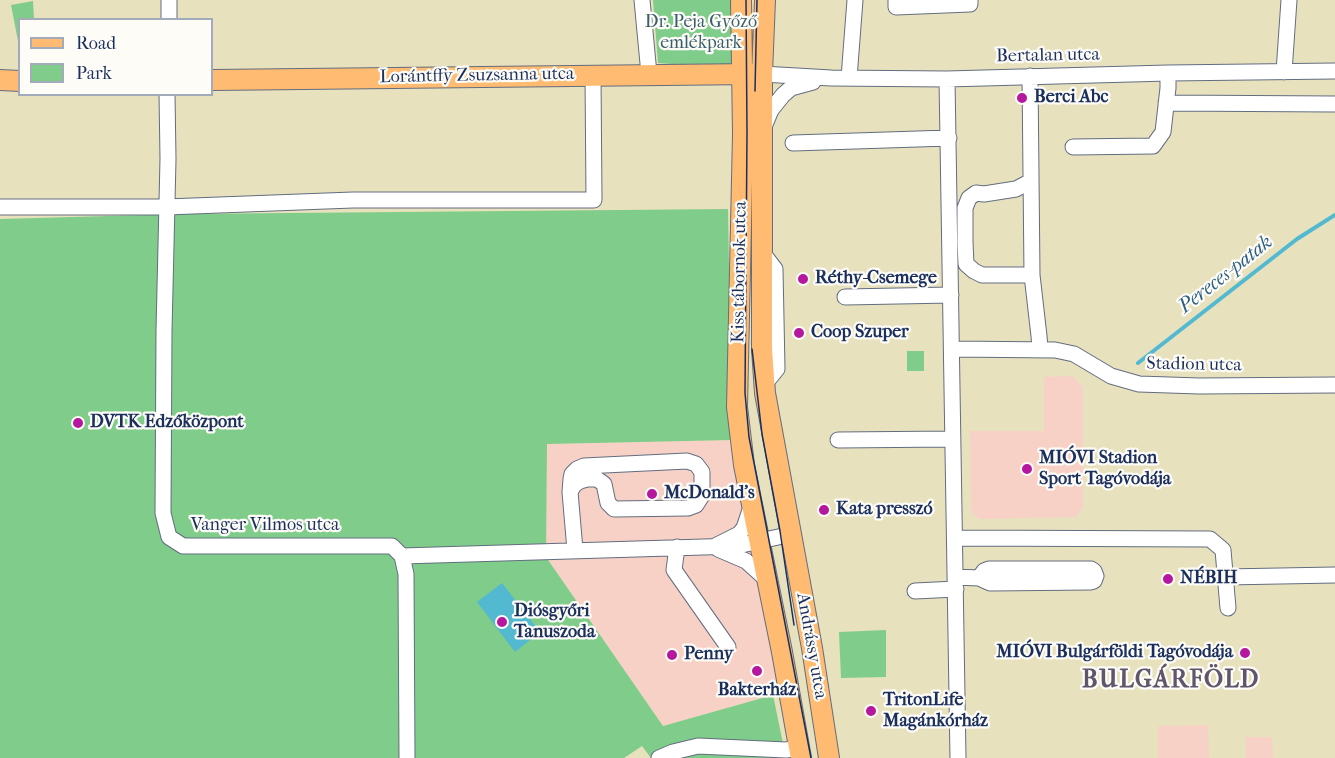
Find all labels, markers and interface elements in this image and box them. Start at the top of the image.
park label: Dr. Peja Győző emlékpark [645,12,757,54]
legend [18,18,213,96]
text: Road [76,33,116,54]
street label: Bertalan utca [996,44,1100,68]
text: Park [76,63,112,84]
street label: Lorántffy Zsuzsanna utca [380,64,574,88]
place label: Berci Abc [1034,87,1108,109]
marker: Berci Abc [1015,91,1029,105]
street label: Kiss tábornok utca [728,201,752,343]
water label: Pereces-patak [1174,231,1278,319]
place label: Réthy-Csemege [815,268,937,290]
marker: Réthy-Csemege [796,272,810,286]
place label: Coop Szuper [811,322,909,344]
marker: Coop Szuper [792,326,806,340]
street label: Stadion utca [1146,353,1242,377]
place label: DVTK Edzőközpont [90,412,244,434]
marker: DVTK Edzőközpont [71,416,85,430]
place label: MIÓVI Stadion Sport Tagóvodája [1039,448,1171,490]
marker: MIÓVI Stadion Sport Tagóvodája [1020,462,1034,476]
place label: McDonald's [664,483,755,505]
marker: McDonald's [645,487,659,501]
place label: Kata presszó [836,499,933,521]
marker: Kata presszó [817,503,831,517]
street label: Vanger Vilmos utca [191,515,339,537]
place label: NÉBIH [1180,568,1238,590]
marker: NÉBIH [1161,572,1175,586]
street label: Andrássy utca [791,591,831,701]
place label: Diósgyőri Tanuszoda [514,601,595,644]
marker: Diósgyőri Tanuszoda [495,615,509,629]
place label: MIÓVI Bulgárföldi Tagóvodája [996,642,1233,664]
place label: Penny [684,644,733,666]
marker: MIÓVI Bulgárföldi Tagóvodája [1238,646,1252,660]
marker: Penny [665,648,679,662]
marker: Bakterház [750,664,764,678]
district label: BULGÁRFÖLD [1082,667,1260,695]
place label: Bakterház [718,680,796,702]
place label: TritonLife Magánkórház [883,690,988,732]
marker: TritonLife Magánkórház [864,704,878,718]

